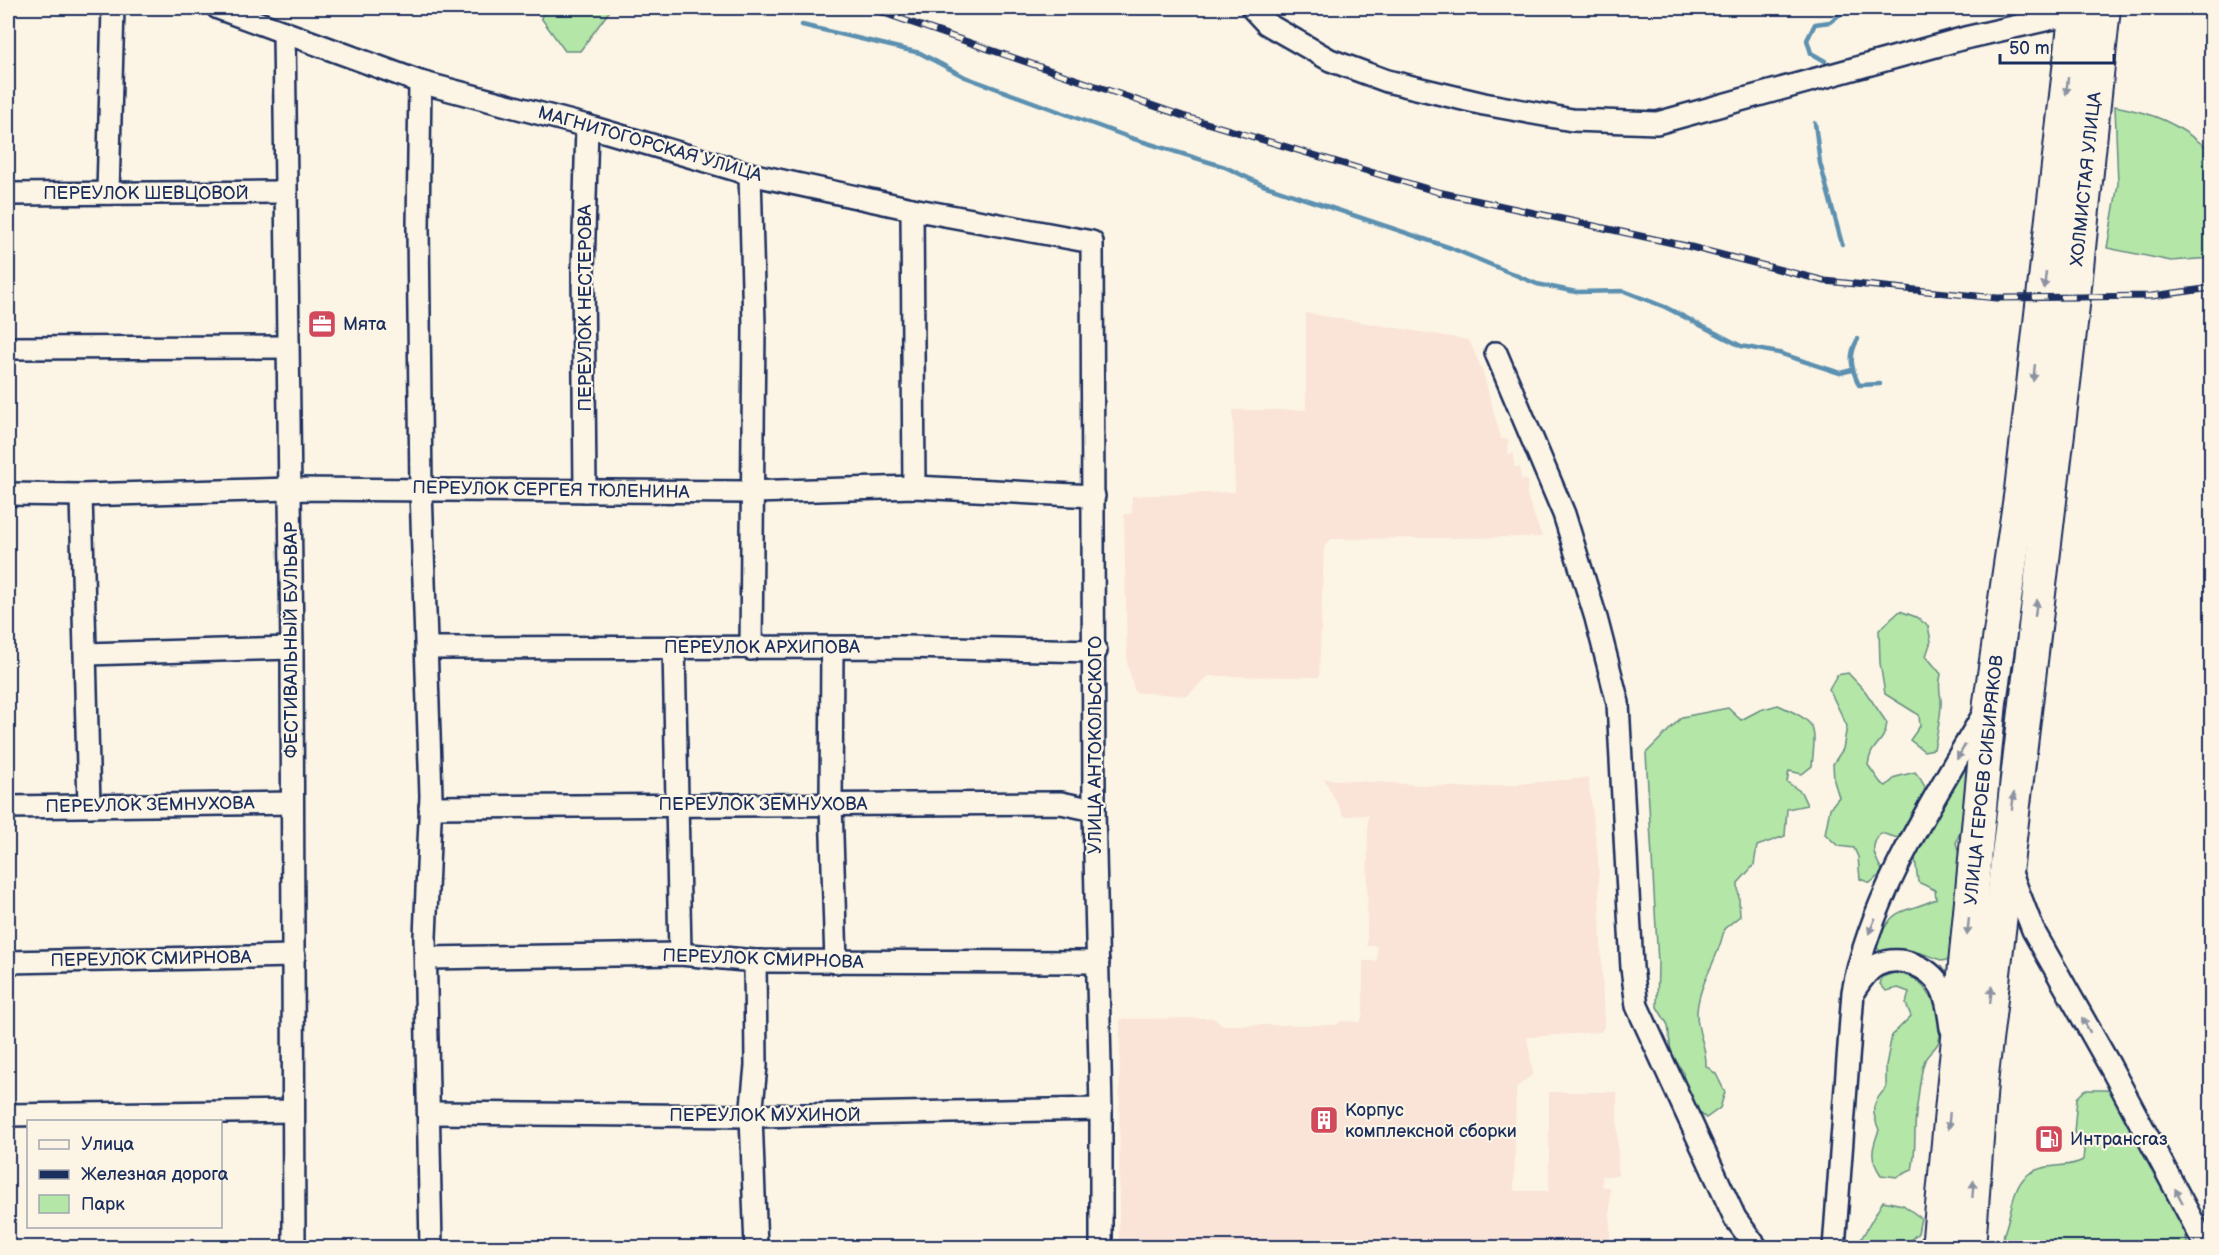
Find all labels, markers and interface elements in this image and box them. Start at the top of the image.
scale bar [2000,27,2114,65]
text: 50 m [2009,38,2050,59]
one-way arrow [2062,77,2072,96]
street label: ХОЛМИСТАЯ УЛИЦА [2066,91,2106,267]
street label: МАГНИТОГОРСКАЯ УЛИЦА [536,102,764,186]
street label: ПЕРЕУЛОК ШЕВЦОВОЙ [43,183,249,204]
street label: ПЕРЕУЛОК НЕСТЕРОВА [575,204,596,411]
one-way arrow [2040,271,2049,290]
office icon: Мята [306,308,338,340]
place label: Мята [343,314,387,335]
one-way arrow [2029,363,2039,382]
street label: ПЕРЕУЛОК СЕРГЕЯ ТЮЛЕНИНА [412,477,690,503]
street label: ФЕСТИВАЛЬНЫЙ БУЛЬВАР [281,521,302,758]
one-way arrow [2031,598,2041,617]
street label: УЛИЦА АНТОКОЛЬСКОГО [1085,636,1106,854]
street label: ПЕРЕУЛОК АРХИПОВА [664,637,860,658]
street label: УЛИЦА ГЕРОЕВ СИБИРЯКОВ [1960,654,2008,906]
one-way arrow [1956,744,1966,761]
one-way arrow [2008,792,2018,811]
street label: ПЕРЕУЛОК ЗЕМНУХОВА [45,793,255,817]
street label: ПЕРЕУЛОК ЗЕМНУХОВА [658,794,868,815]
one-way arrow [1867,917,1877,935]
one-way arrow [1963,918,1973,937]
street label: ПЕРЕУЛОК СМИРНОВА [662,945,864,973]
street label: ПЕРЕУЛОК СМИРНОВА [50,947,252,971]
one-way arrow [1986,985,1996,1004]
one-way arrow [2081,1016,2091,1033]
place label: Корпус комплексной сборки [1345,1100,1517,1142]
building icon: Корпус комплексной сборки [1308,1104,1340,1136]
street label: ПЕРЕУЛОК МУХИНОЙ [669,1105,861,1126]
one-way arrow [1944,1112,1954,1131]
legend [27,1120,222,1228]
fuel station icon: Интрансгаз [2033,1123,2065,1155]
place label: Интрансгаз [2070,1129,2168,1150]
text: Улица [81,1134,135,1155]
text: Железная дорога [81,1164,229,1185]
one-way arrow [1969,1180,1978,1199]
one-way arrow [2174,1187,2184,1204]
text: Парк [81,1194,125,1215]

